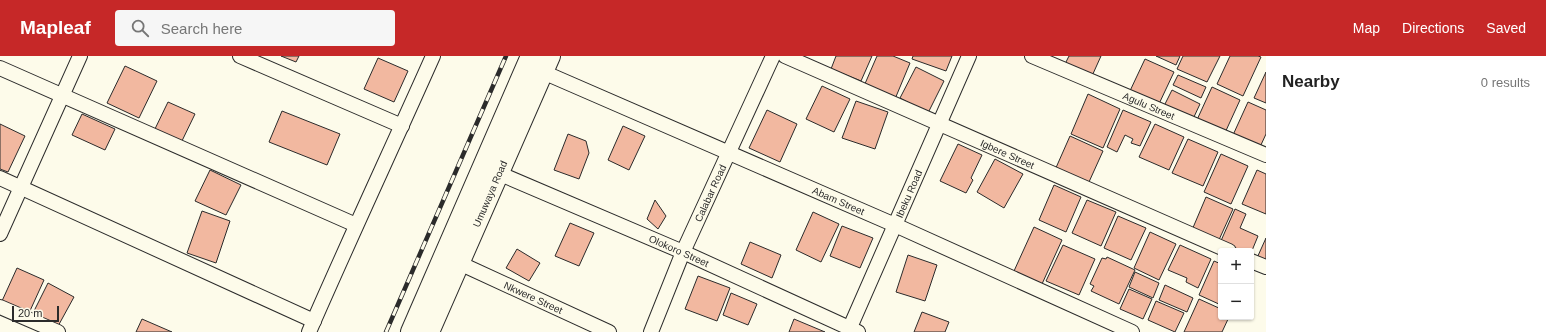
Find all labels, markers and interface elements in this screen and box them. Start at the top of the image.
search box [115,10,395,46]
text: Mapleaf [20,17,91,38]
icon: search [129,17,151,39]
text: Search here [161,20,242,37]
text: Map [1353,20,1380,36]
text: Directions [1402,20,1464,36]
text: Saved [1486,20,1526,36]
text: Nearby [1282,72,1340,91]
text: 0 results [1481,75,1530,90]
street label: Agulu Street [1121,90,1176,122]
street label: Igbere Street [979,138,1036,171]
street label: Umuwaya Road [471,159,509,229]
street label: Calabar Road [693,163,728,224]
street label: Ibeku Road [894,168,924,220]
street label: Abam Street [811,185,866,217]
street label: Olokoro Street [647,233,711,269]
map controls [1218,248,1254,320]
button: + [1218,248,1254,284]
street label: Nkwere Street [502,279,565,316]
button: − [1218,284,1254,320]
scale bar [12,304,59,323]
text: 20 m [18,307,42,319]

